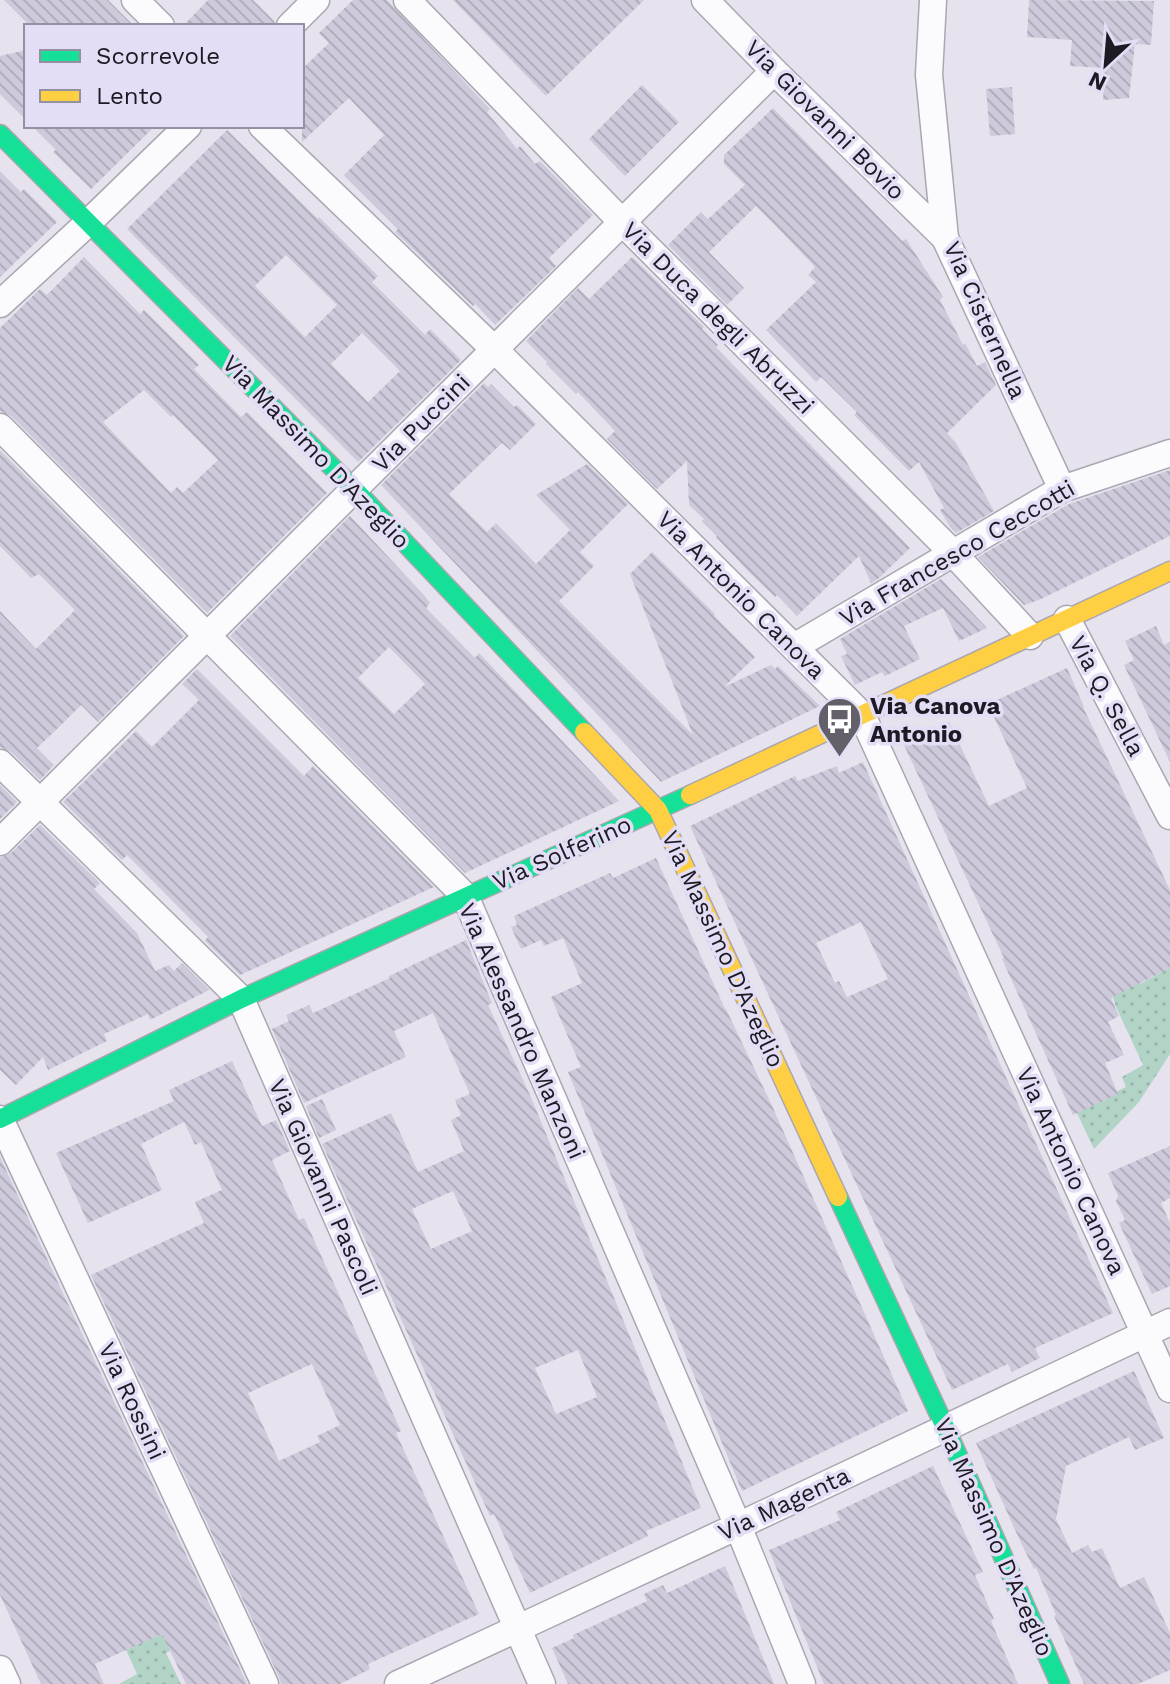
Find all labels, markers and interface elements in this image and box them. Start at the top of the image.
legend [24,24,304,128]
north arrow [1066,24,1146,104]
street label: Via Giovanni Bovio [739,34,911,206]
text: Scorrevole [96,42,220,70]
text: N [1085,67,1110,96]
text: Lento [96,82,163,110]
street label: Via Duca degli Abruzzi [616,216,820,420]
street label: Via Cisternella [938,237,1032,403]
street label: Via Massimo D'Azeglio [216,350,416,554]
street label: Via Puccini [366,368,476,478]
street label: Via Francesco Ceccotti [834,474,1080,632]
street label: Via Antonio Canova [651,505,831,685]
street label: Via Q. Sella [1064,631,1150,761]
place label: Via Canova Antonio [870,692,1000,748]
bus stop icon: Via Canova Antonio [815,696,863,759]
street label: Via Solferino [488,810,636,896]
street label: Via Massimo D'Azeglio [656,826,790,1072]
street label: Via Alessandro Manzoni [453,899,591,1163]
street label: Via Antonio Canova [1011,1063,1131,1279]
street label: Via Giovanni Pascoli [263,1075,383,1299]
street label: Via Rossini [93,1338,171,1464]
street label: Via Massimo D'Azeglio [929,1414,1059,1660]
street label: Via Magenta [714,1461,854,1547]

